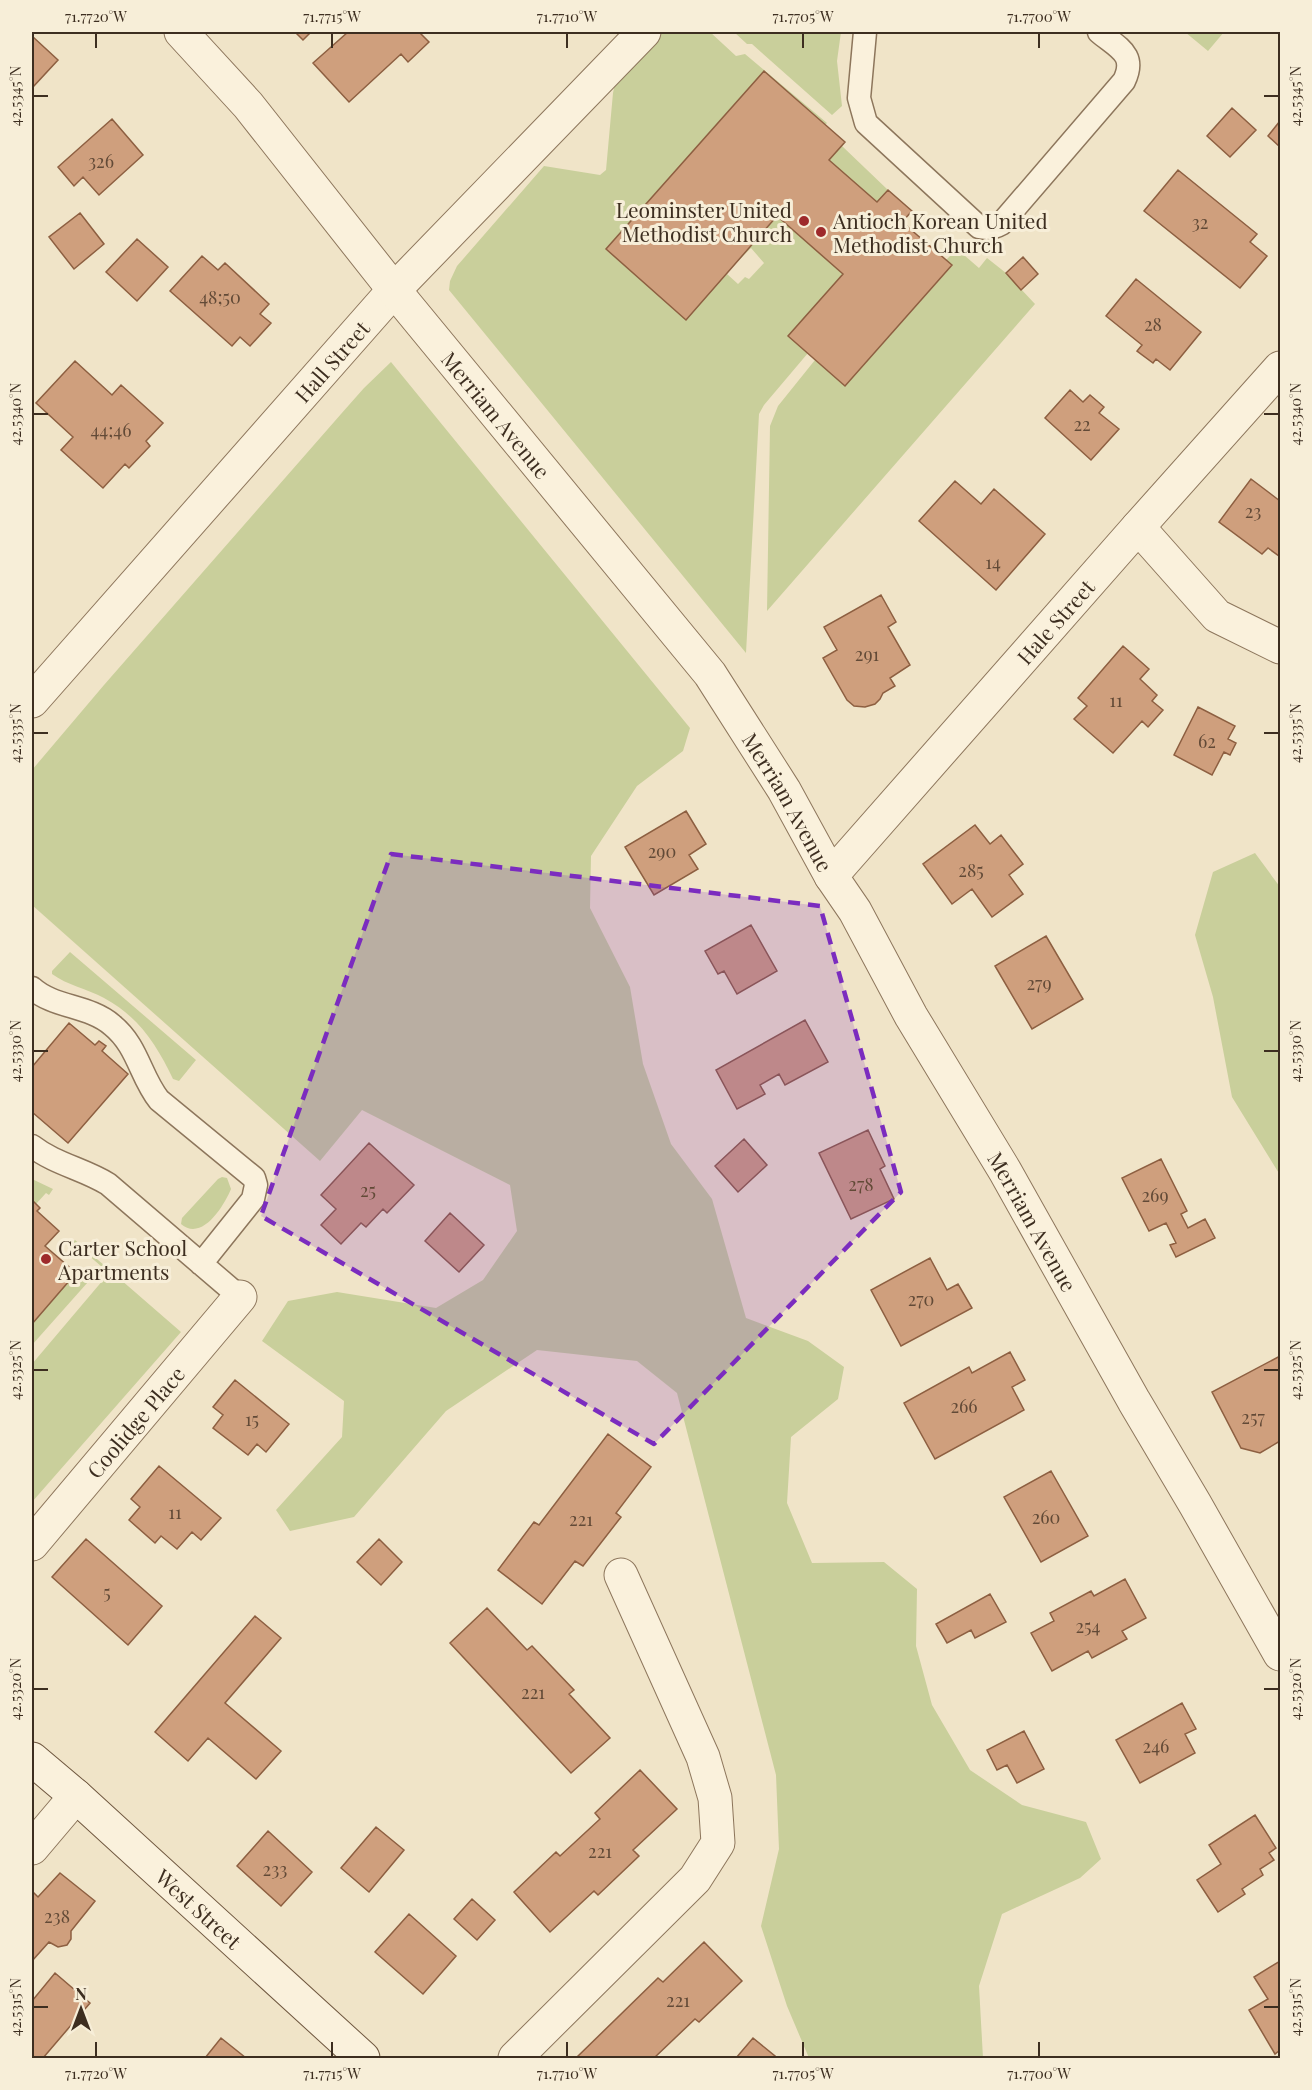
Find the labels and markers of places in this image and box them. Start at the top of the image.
place label: Leominster United Methodist Church [616,195,793,247]
place label: Antioch Korean United Methodist Church [832,206,1048,258]
marker: Leominster United Methodist Church [797,214,811,228]
marker: Antioch Korean United Methodist Church [814,225,828,239]
place label: Carter School Apartments [57,1233,187,1285]
marker: Carter School Apartments [39,1252,53,1266]

